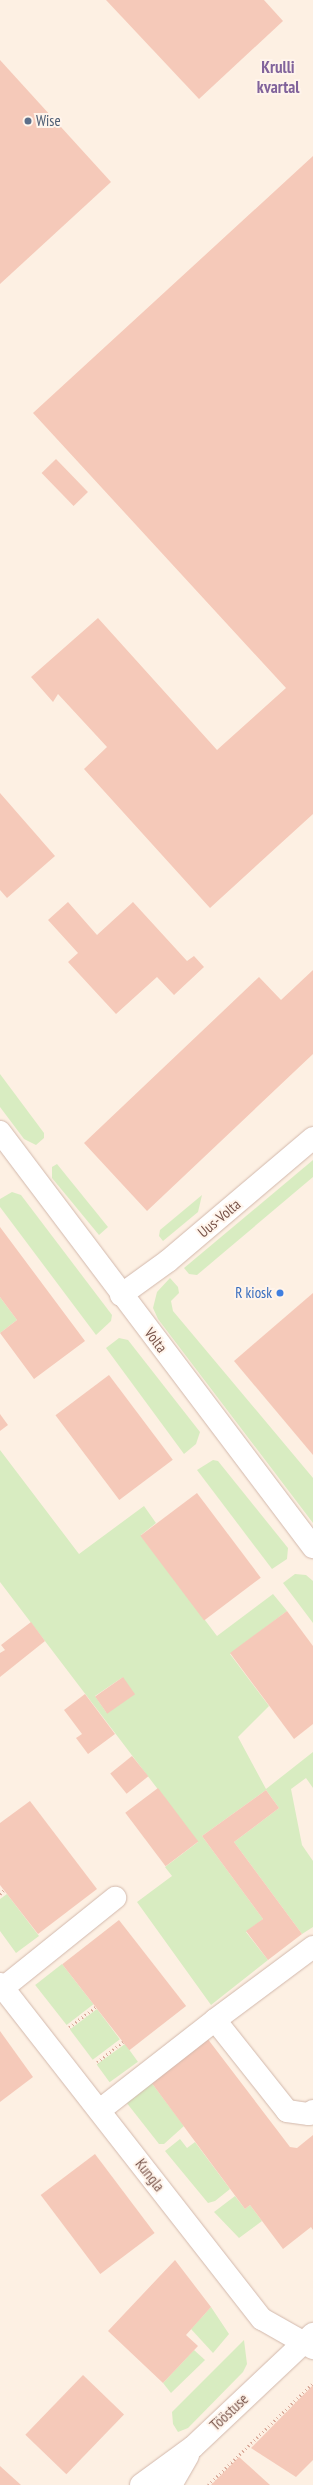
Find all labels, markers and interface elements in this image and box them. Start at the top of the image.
district label: Krulli kvartal [257,58,299,98]
place label: Wise [36,112,61,130]
marker: Wise [23,116,33,126]
street label: Uus-Volta [194,1195,244,1241]
place label: R kiosk [235,1284,272,1302]
marker: R kiosk [275,1288,285,1298]
street label: Volta [141,1324,171,1356]
street label: Kungla [132,2155,168,2195]
street label: Tööstuse [206,2390,252,2434]

